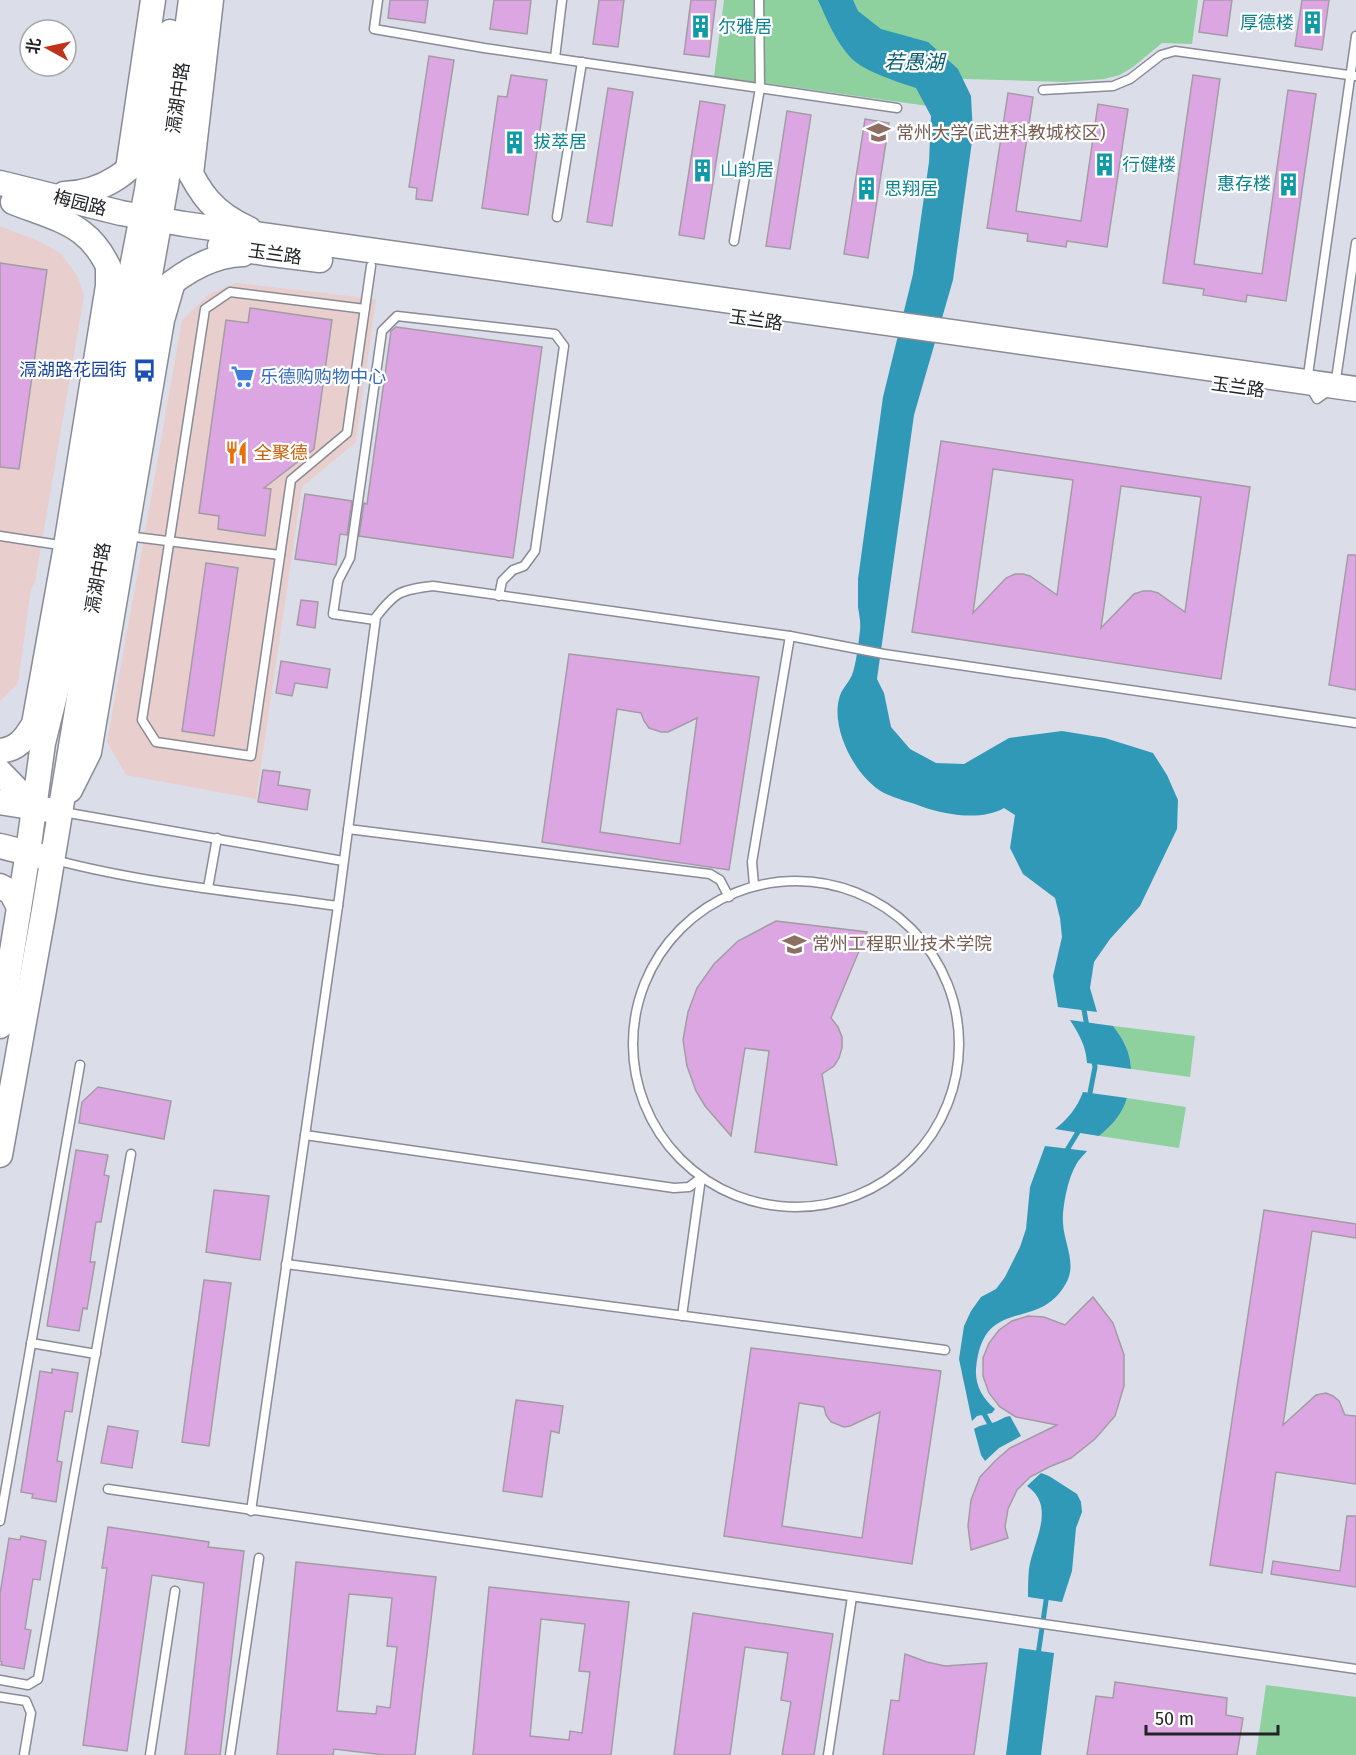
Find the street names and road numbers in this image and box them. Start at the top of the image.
street label: 滆湖中路 [162,61,194,135]
street label: 梅园路 [51,186,109,220]
street label: 玉兰路 [247,239,303,269]
street label: 玉兰路 [728,305,784,335]
street label: 玉兰路 [1210,372,1266,402]
street label: 滆湖中路 [81,541,115,615]

